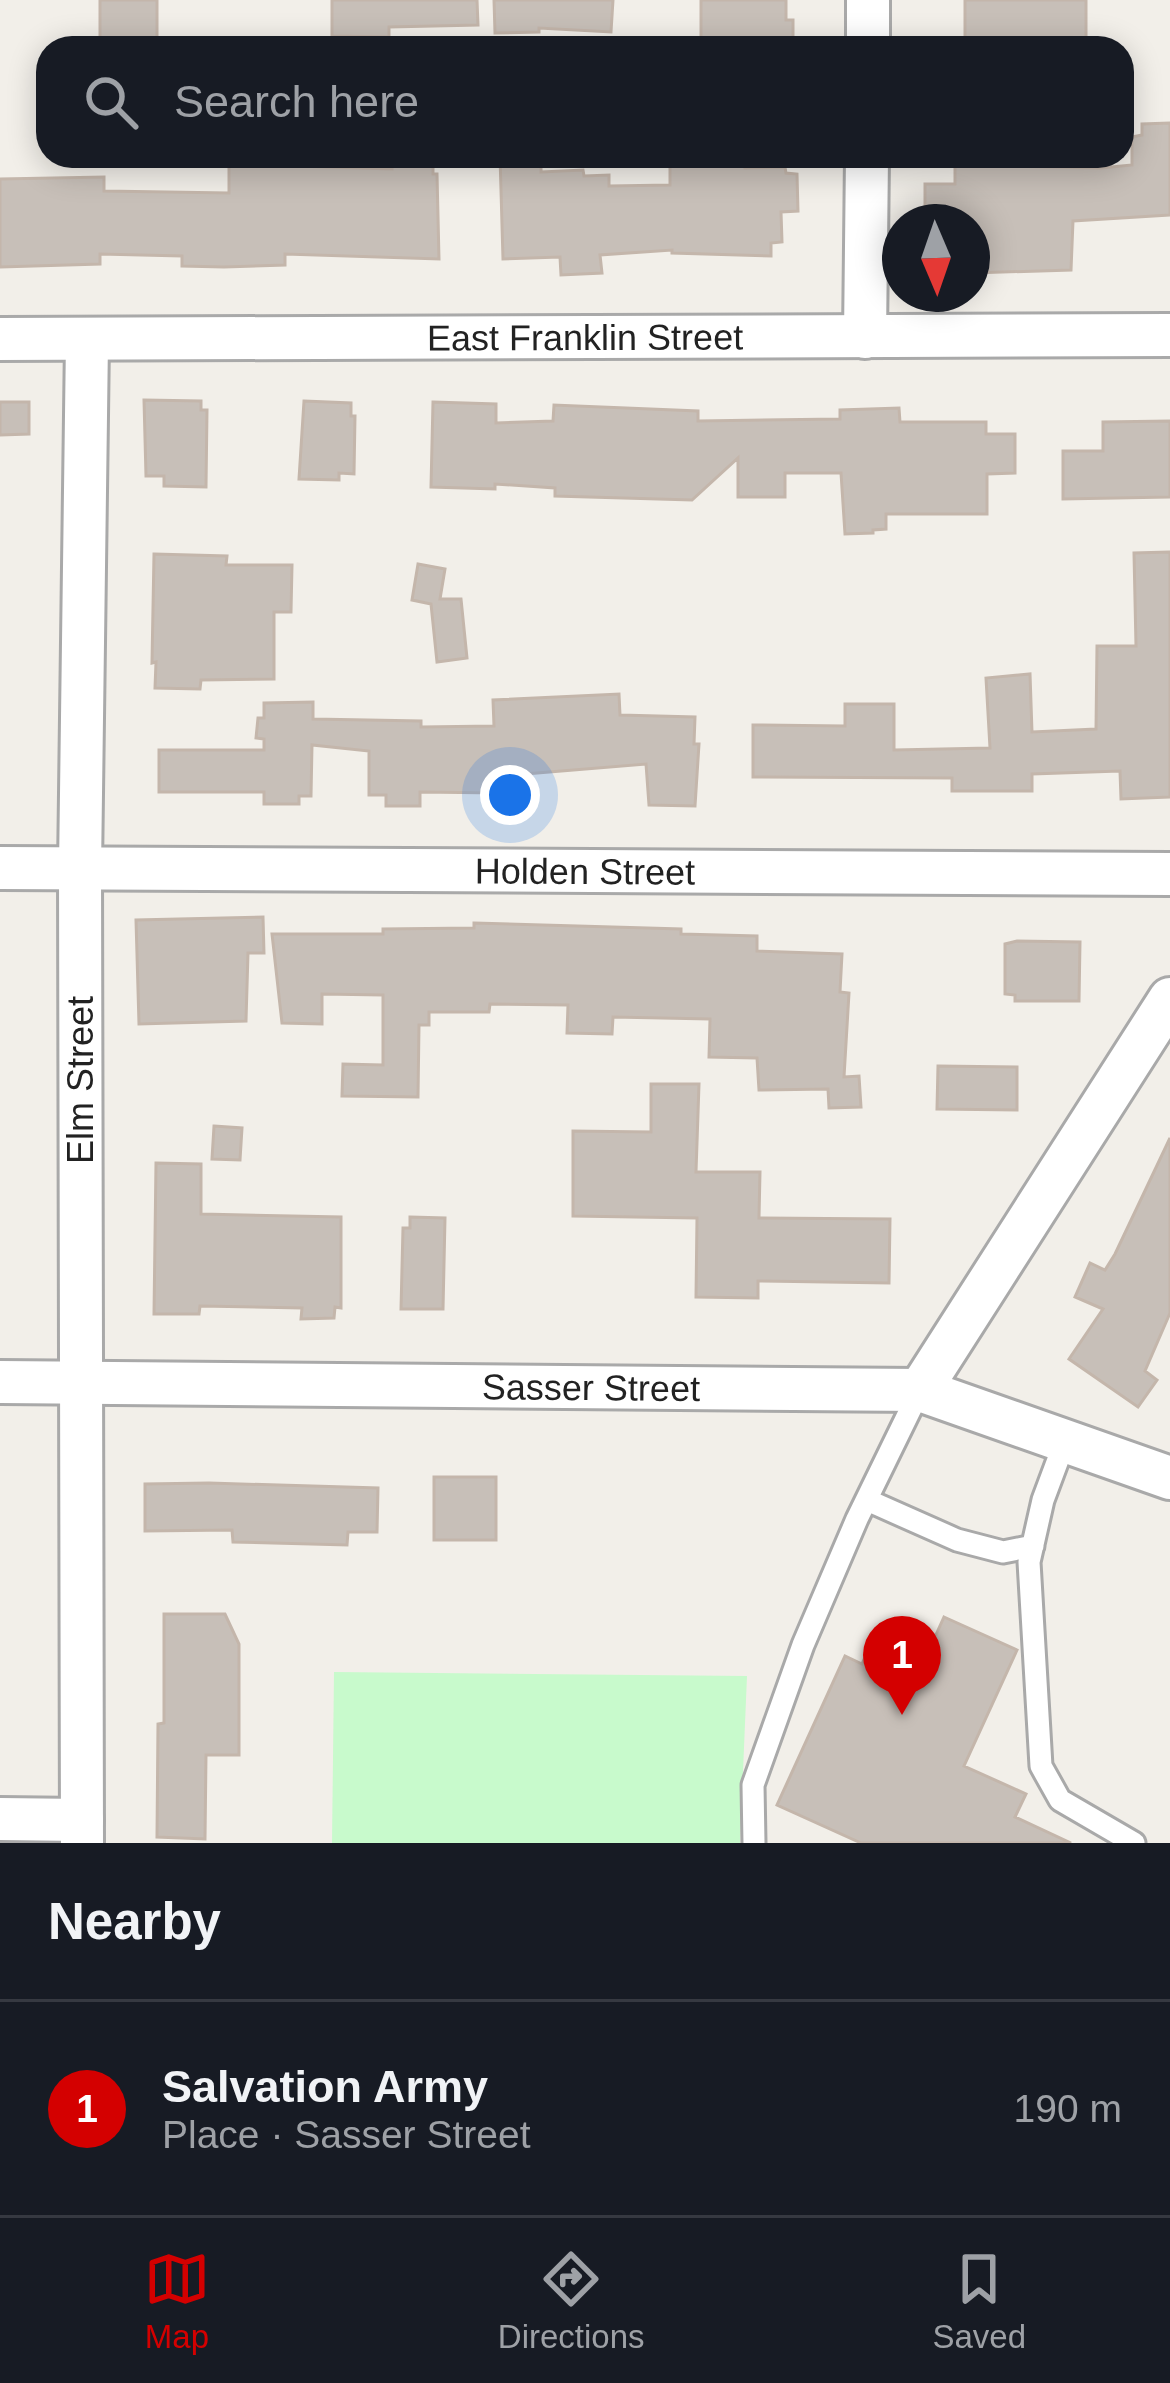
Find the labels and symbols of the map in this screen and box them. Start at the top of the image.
north arrow [882,204,990,312]
street label: East Franklin Street [427,316,743,358]
your location [480,765,540,825]
street label: Holden Street [475,850,695,892]
street label: Elm Street [60,996,101,1164]
street label: Sasser Street [482,1366,700,1409]
pin: 1 [863,1616,941,1715]

